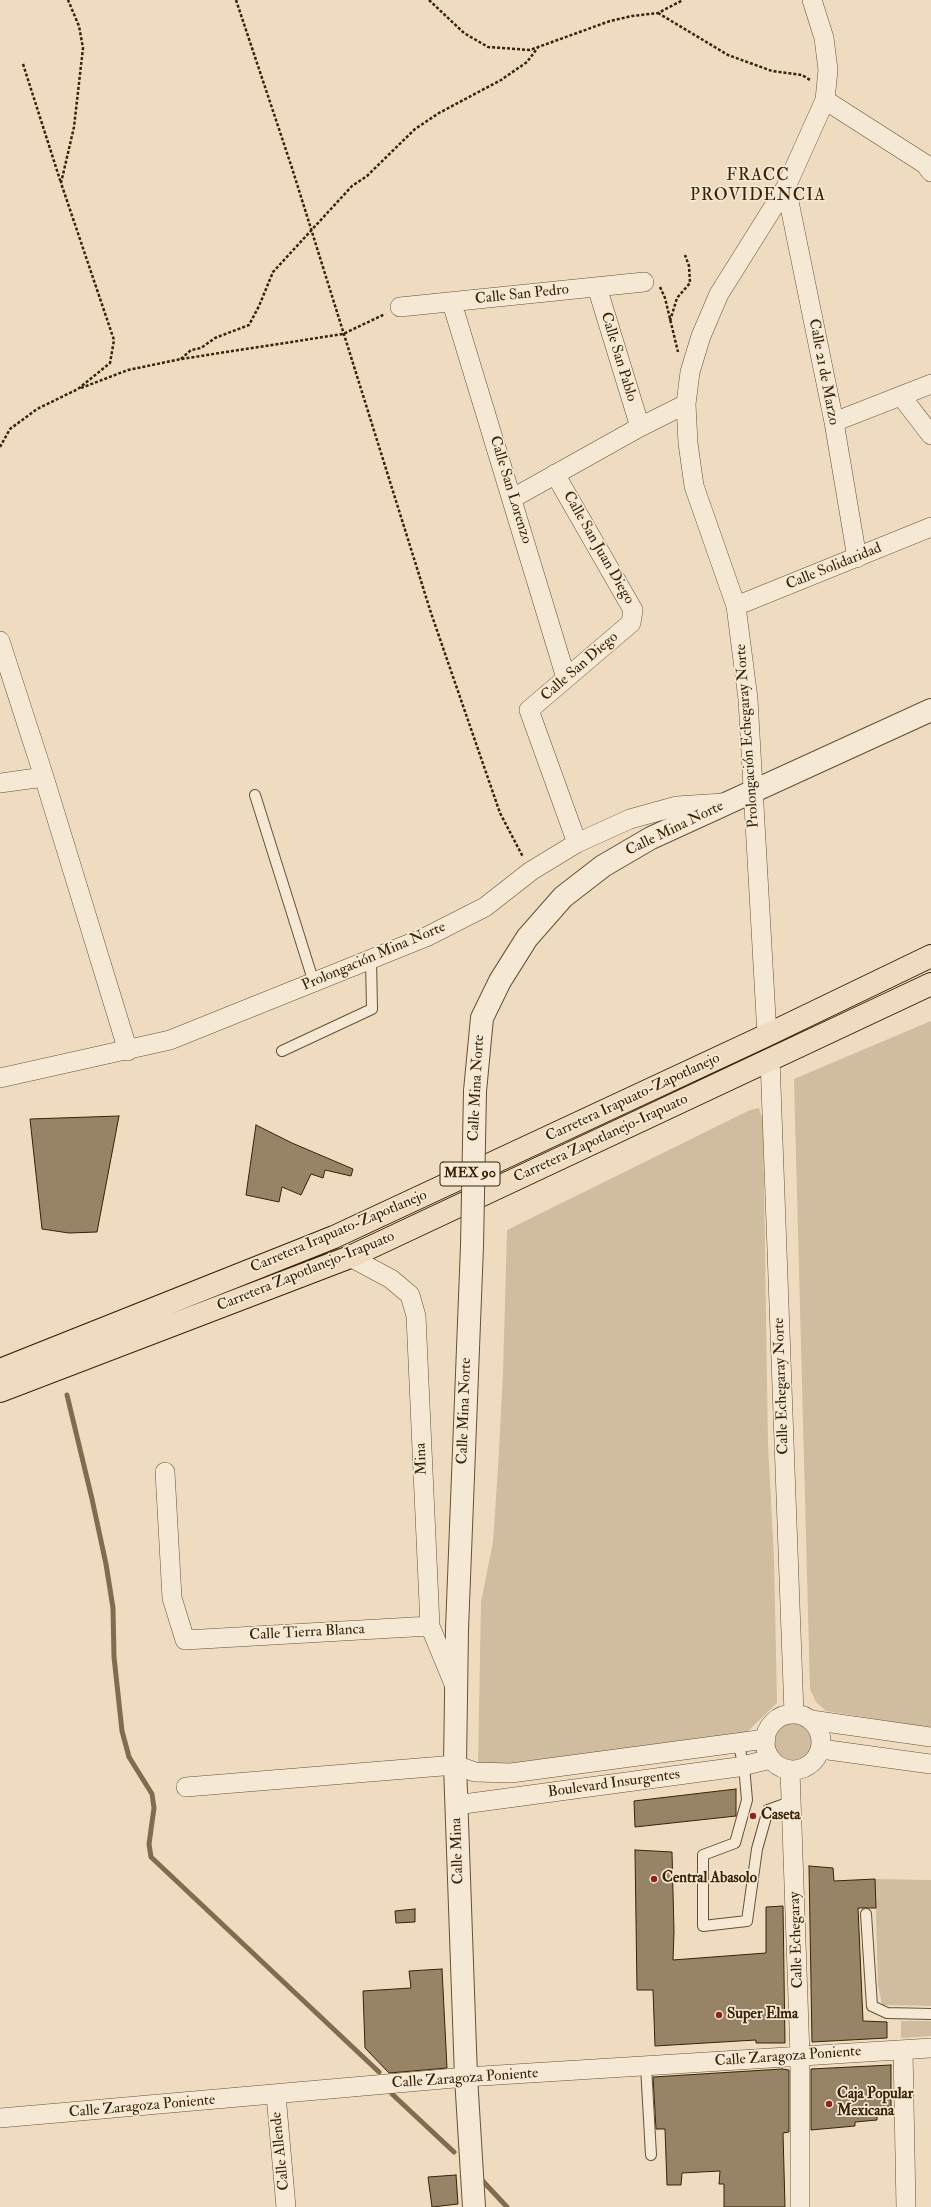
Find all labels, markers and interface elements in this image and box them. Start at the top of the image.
district label: FRACC PROVIDENCIA [690,166,826,206]
street label: Calle San Pedro [474,281,570,309]
street label: Calle San Pablo [596,310,640,404]
street label: Calle 21 de Marzo [804,317,842,427]
street label: Calle San Lorenzo [485,434,535,546]
street label: Calle San Juan Diego [558,488,638,608]
street label: Calle Solidaridad [784,540,884,594]
street label: Calle San Diego [538,629,622,705]
street label: Prolongación Echegaray Norte [733,643,763,829]
street label: Calle Mina Norte [623,798,727,860]
street label: Prolongación Mina Norte [299,919,449,995]
street label: Calle Mina Norte [465,1034,489,1142]
street label: Carretera Irapuato-Zapotlanejo [543,1050,723,1146]
street label: Carretera Zapotlanejo-Irapuato [511,1091,691,1187]
road number: MEX 90 [440,1162,500,1186]
street label: Carretera Irapuato-Zapotlanejo [248,1187,430,1277]
street label: Carretera Zapotlanejo-Irapuato [215,1228,397,1316]
street label: Calle Echegaray Norte [771,1317,793,1455]
street label: Calle Mina Norte [454,1357,476,1465]
street label: Mina [412,1442,432,1476]
street label: Calle Tierra Blanca [249,1621,365,1645]
street label: Boulevard Insurgentes [547,1766,681,1802]
place label: Caseta [761,1807,801,1825]
marker: Caseta [748,1811,758,1821]
street label: Calle Mina [448,1817,468,1885]
place label: Central Abasolo [662,1870,757,1888]
marker: Central Abasolo [649,1874,659,1884]
street label: Calle Echegaray [786,1891,808,1989]
place label: Super Elma [727,2006,798,2024]
marker: Super Elma [714,2010,724,2020]
street label: Calle Zaragoza Poniente [714,2043,862,2071]
street label: Calle Zaragoza Poniente [391,2065,539,2093]
place label: Caja Popular Mexicana [837,2086,913,2121]
street label: Calle Zaragoza Poniente [68,2092,216,2122]
marker: Caja Popular Mexicana [824,2099,834,2109]
street label: Calle Allende [268,2111,294,2191]

